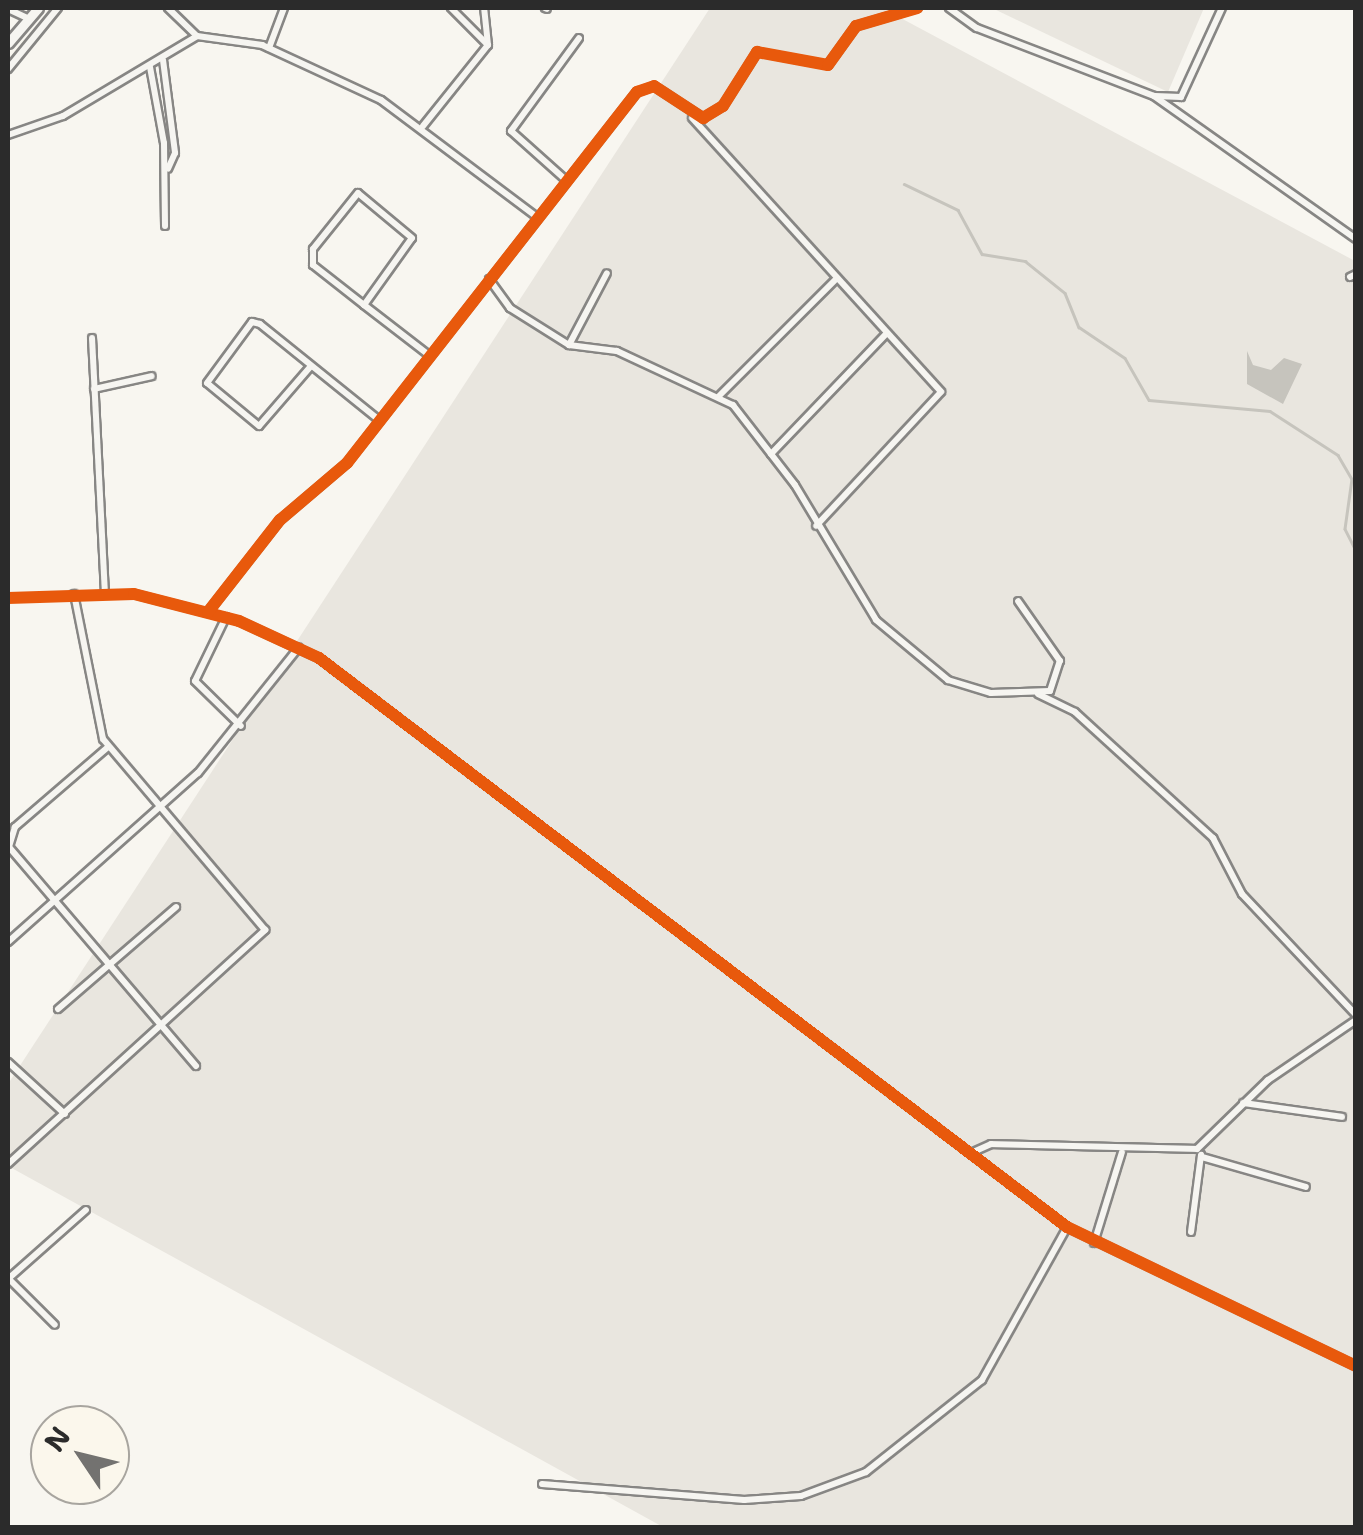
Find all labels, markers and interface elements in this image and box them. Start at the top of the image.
north arrow [30,1405,130,1505]
text: N [35,1419,79,1459]

